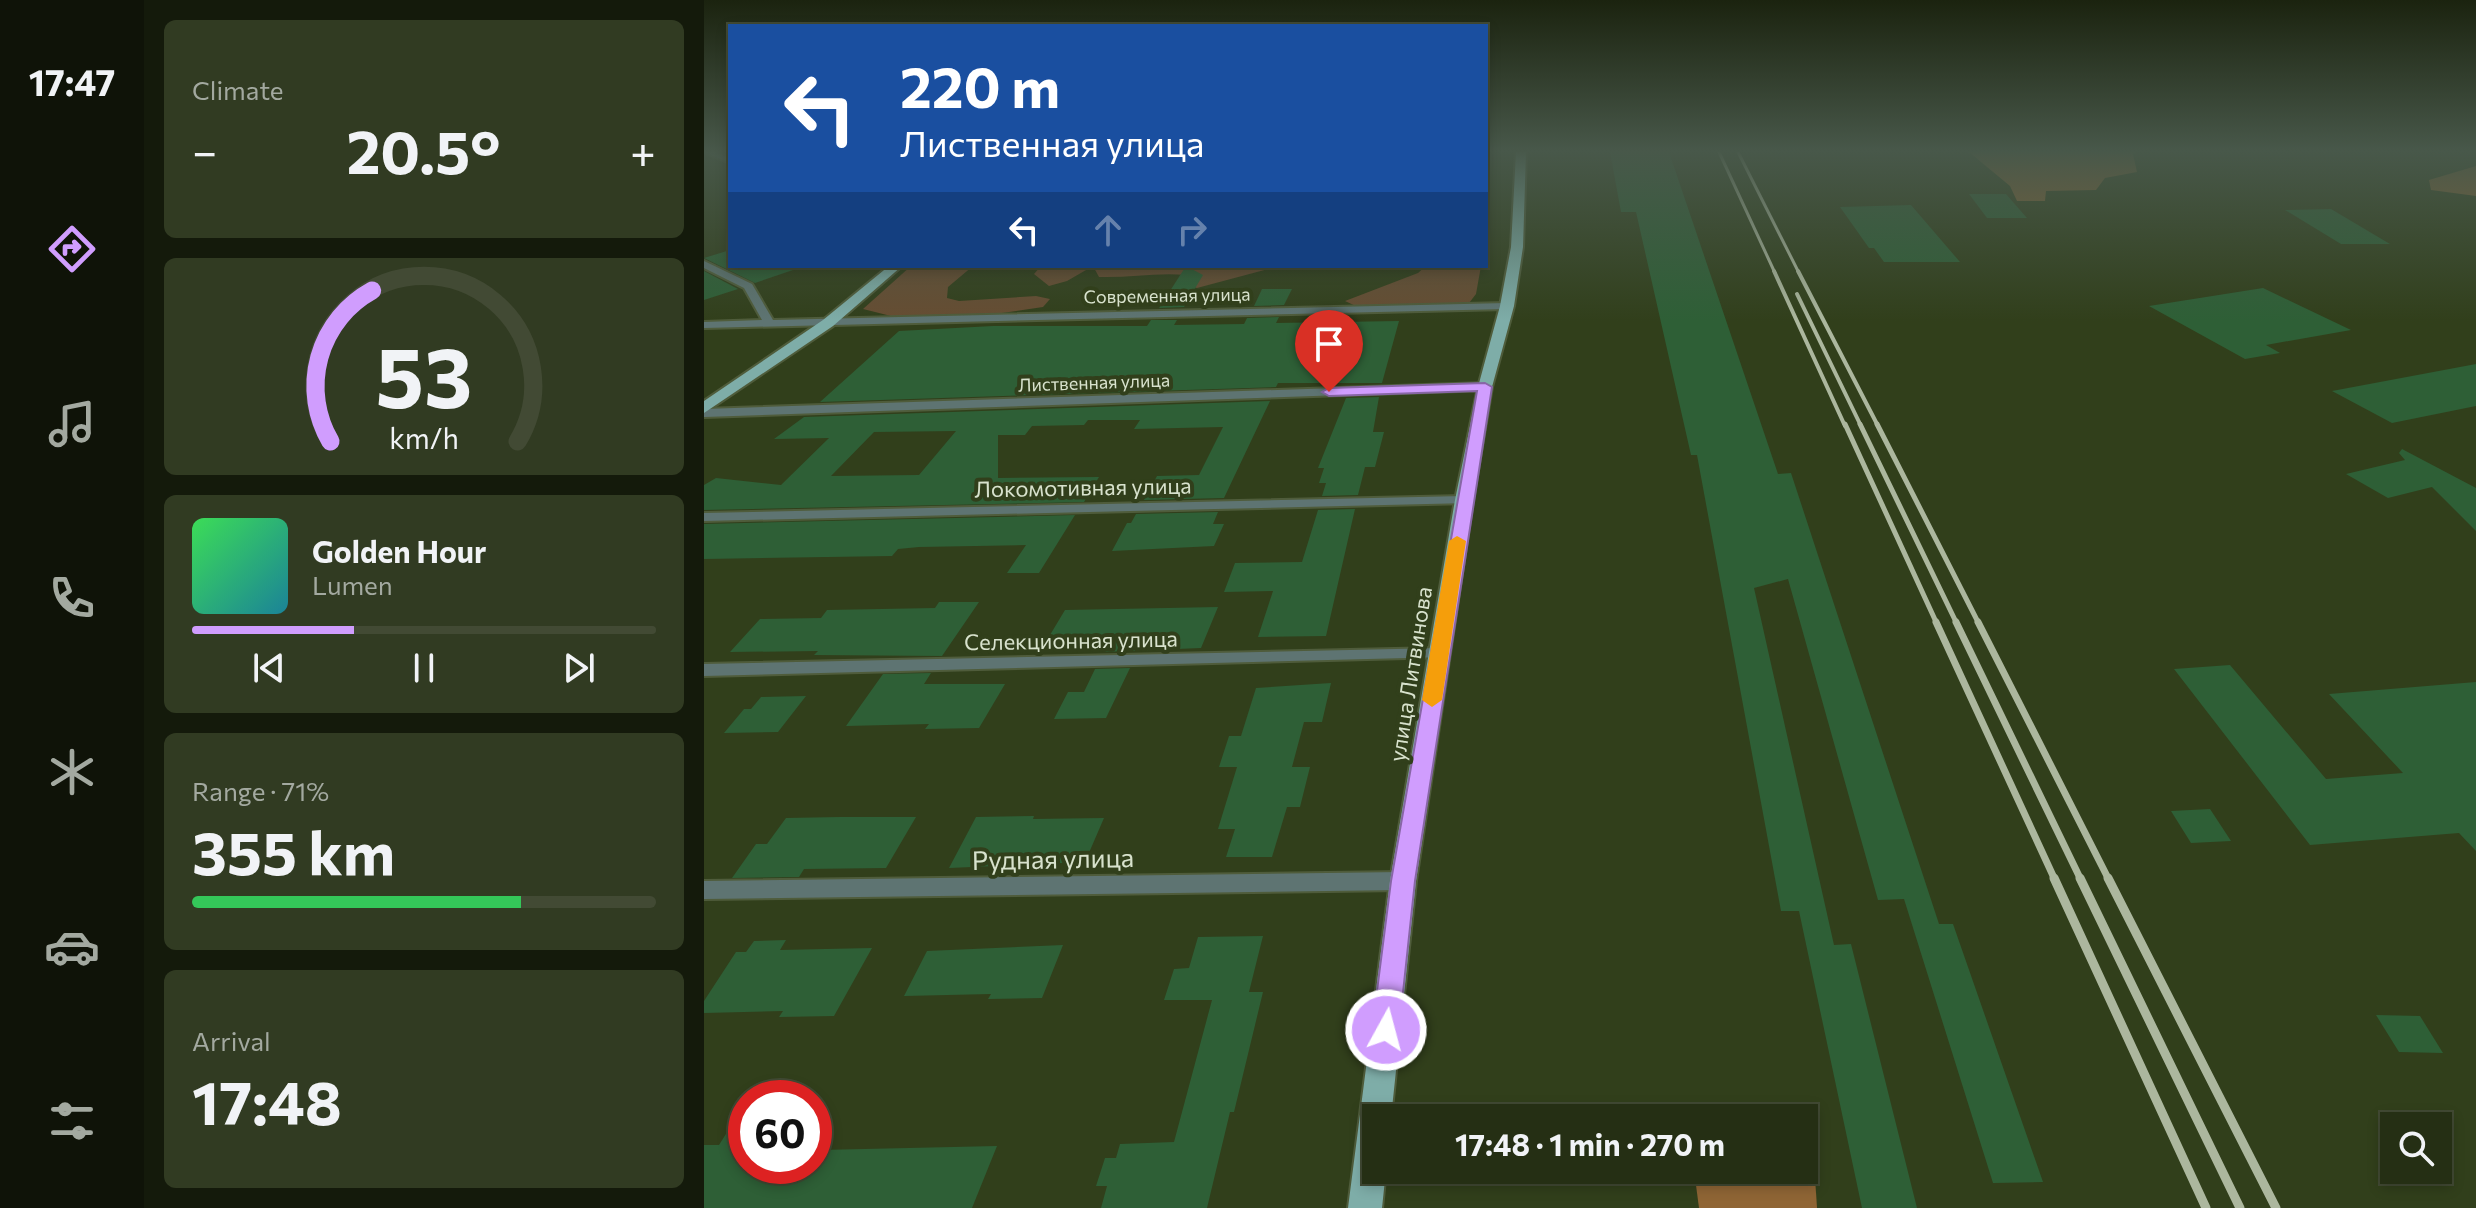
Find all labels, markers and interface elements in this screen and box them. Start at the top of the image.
text: 220 m [900,51,1060,120]
icon: left [768,56,872,160]
text: 17:47 [29,59,115,103]
text: Climate [192,74,284,105]
text: 20.5° [347,113,501,186]
text: Лиственная улица [900,120,1204,164]
text: − [192,123,217,177]
text: + [630,123,656,177]
icon: left [1002,208,1046,252]
icon: ahead [1086,208,1130,252]
icon: right [1170,208,1214,252]
icon: directions [44,221,100,277]
street label: Современная улица [1083,283,1251,307]
pin [1295,310,1363,392]
icon: arrive [1307,322,1351,366]
text: 53 [376,323,472,425]
street label: Лиственная улица [1018,368,1170,396]
icon: music [44,396,100,452]
text: km/h [389,421,459,456]
street label: Локомотивная улица [974,472,1192,502]
text: Golden Hour [312,532,486,569]
text: Lumen [312,569,393,600]
icon: phone [44,570,100,626]
street label: улица Литвинова [1383,585,1437,763]
street label: Селекционная улица [964,625,1178,655]
icon: previous [247,646,291,690]
icon: pause [402,646,446,690]
icon: next [557,646,601,690]
icon: climate [44,744,100,800]
text: Range · 71% [192,775,329,806]
text: 355 km [192,814,395,887]
street label: Рудная улица [972,841,1134,875]
icon: car [44,919,100,975]
position arrow [1344,988,1428,1072]
text: Arrival [192,1025,271,1056]
text: 17:48 [192,1064,342,1137]
speed limit sign: 60 [728,1080,832,1184]
icon: filters [44,1093,100,1149]
map controls [2380,1112,2452,1184]
button: search [2380,1112,2452,1184]
text: 17:48 · 1 min · 270 m [1455,1125,1725,1162]

